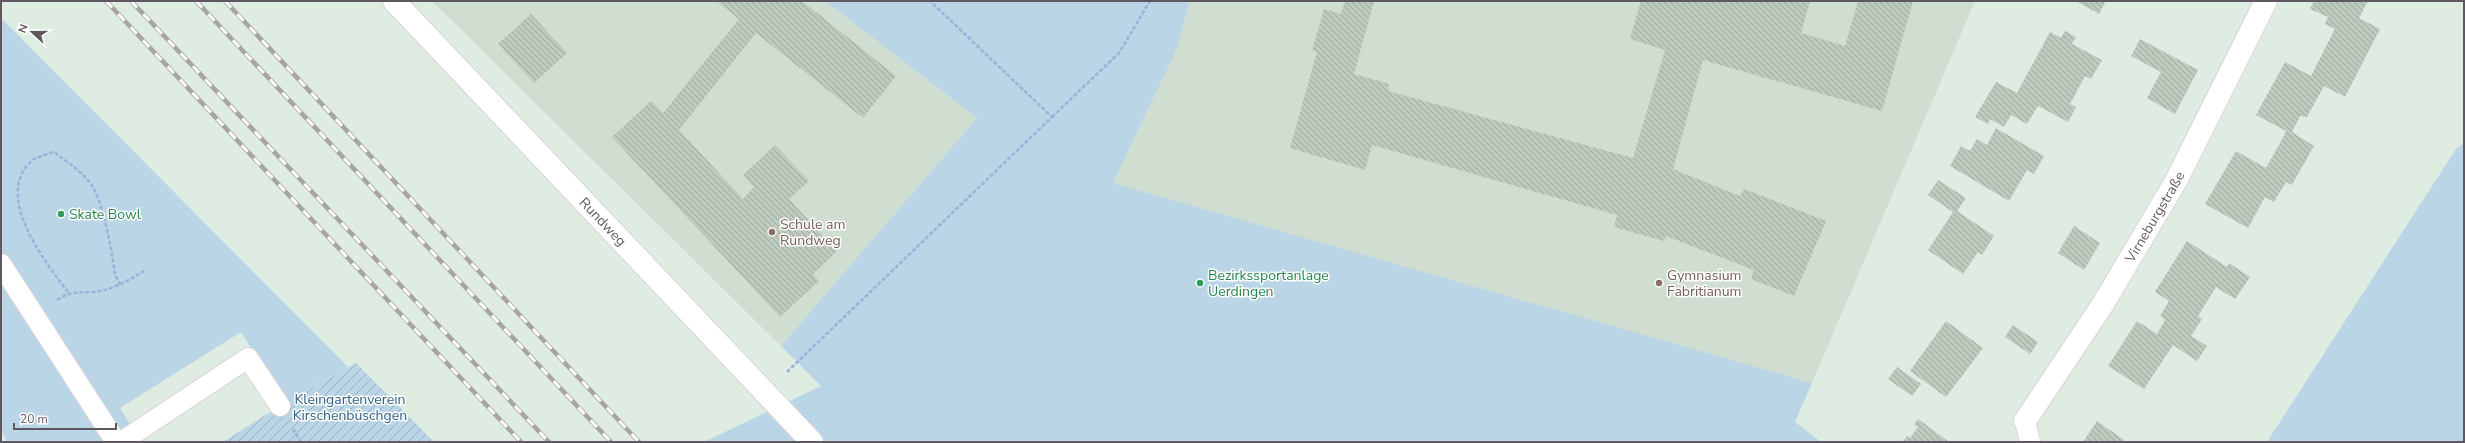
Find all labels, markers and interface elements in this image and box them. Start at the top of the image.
north arrow [12,12,52,52]
text: N [15,22,32,35]
street label: Virneburgstraße [2120,168,2189,267]
street label: Rundweg [575,193,631,251]
place label: Skate Bowl [69,205,142,224]
marker: Skate Bowl [56,209,66,219]
place label: Schule am Rundweg [780,215,845,250]
marker: Schule am Rundweg [767,227,777,237]
place label: Bezirkssportanlage Uerdingen [1208,266,1329,301]
place label: Gymnasium Fabritianum [1667,266,1742,301]
marker: Bezirkssportanlage Uerdingen [1195,278,1205,288]
marker: Gymnasium Fabritianum [1654,278,1664,288]
park label: Kleingartenverein Kirschenbüschgen [293,390,407,425]
scale bar [14,405,116,431]
text: 20 m [20,411,48,427]

